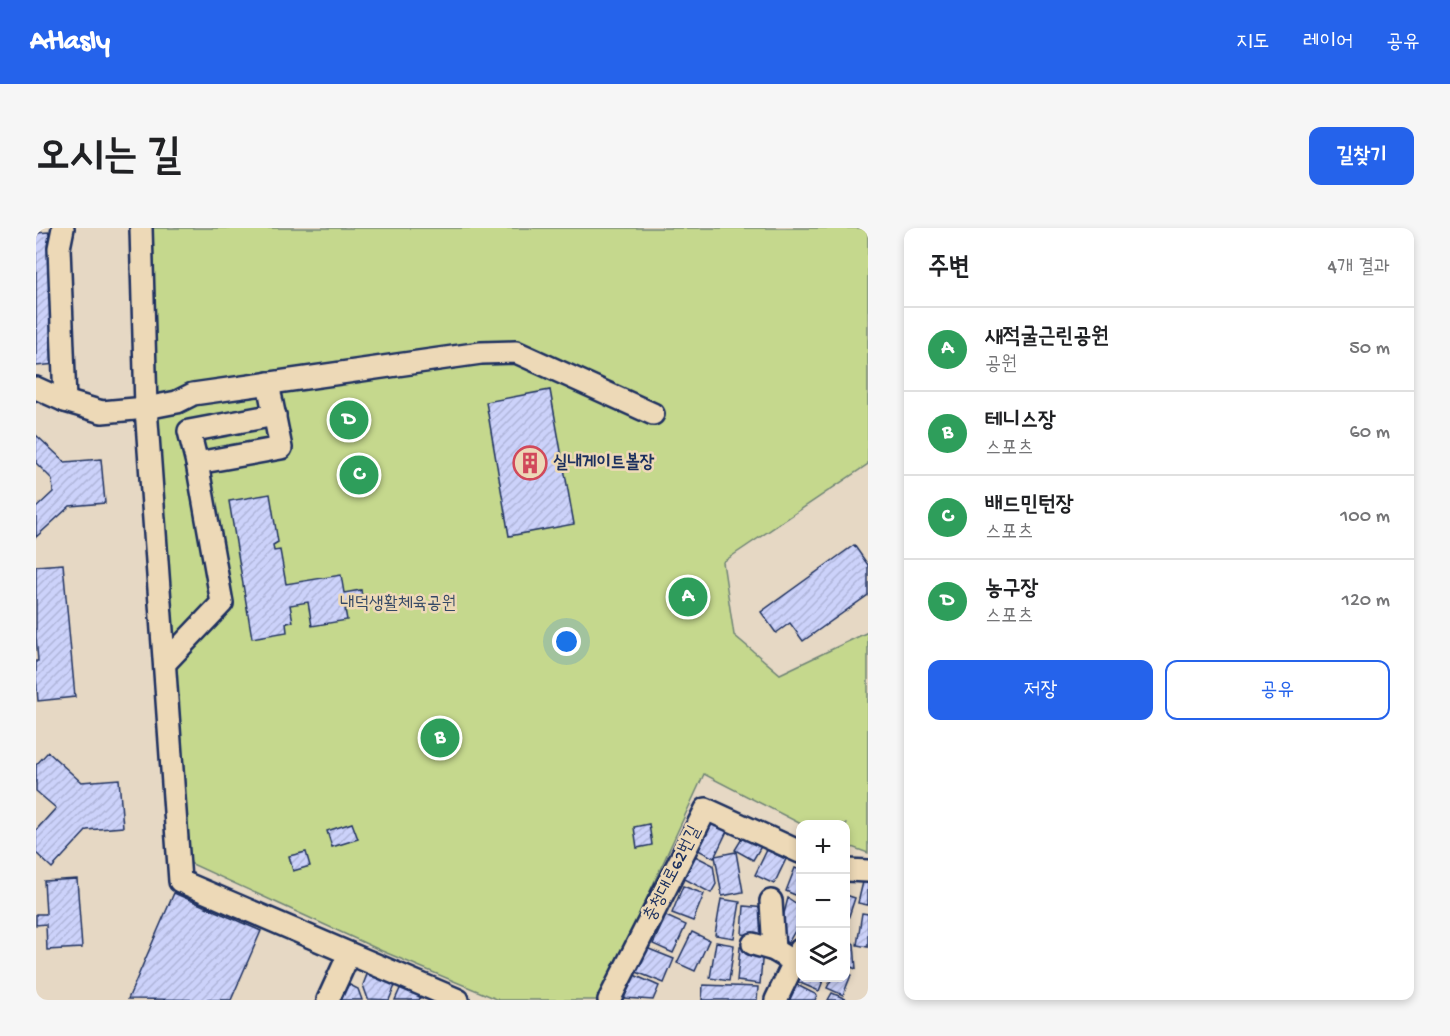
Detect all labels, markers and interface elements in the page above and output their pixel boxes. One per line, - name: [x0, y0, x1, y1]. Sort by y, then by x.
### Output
- text: Atlasly: [30, 26, 110, 59]
- text: 지도: [1236, 31, 1270, 56]
- text: 레이어: [1303, 31, 1353, 56]
- text: 공유: [1386, 31, 1420, 56]
- button: 길찾기: [1309, 127, 1414, 185]
- text: 오시는 길: [36, 135, 181, 184]
- text: 주변: [928, 254, 970, 285]
- text: 4개 결과: [1328, 257, 1390, 280]
- text: 새적굴근린공원: [985, 325, 1109, 351]
- text: A: [942, 338, 953, 361]
- text: 50 m: [1349, 338, 1390, 361]
- text: 공원: [985, 354, 1017, 377]
- pin: D: [330, 398, 368, 442]
- text: 테니스장: [985, 409, 1056, 435]
- text: B: [942, 422, 953, 445]
- text: 60 m: [1350, 422, 1390, 445]
- text: 스포츠: [985, 438, 1033, 461]
- building icon: 실내게이트볼장: [512, 445, 548, 481]
- pin: C: [340, 452, 378, 498]
- place label: 실내게이트볼장: [553, 452, 655, 474]
- text: 배드민턴장: [985, 493, 1074, 519]
- text: C: [942, 506, 953, 529]
- text: 100 m: [1340, 506, 1390, 529]
- text: 스포츠: [985, 522, 1033, 545]
- pin: A: [668, 574, 708, 620]
- text: 농구장: [985, 577, 1038, 603]
- text: D: [941, 590, 954, 613]
- text: 120 m: [1342, 590, 1390, 613]
- park label: 내덕생활체육공원: [340, 593, 456, 615]
- text: 스포츠: [985, 606, 1033, 629]
- your location: [552, 627, 581, 656]
- button: 저장: [928, 660, 1153, 720]
- button: 공유: [1165, 660, 1390, 720]
- pin: B: [420, 716, 460, 760]
- map controls: [796, 820, 850, 982]
- button: +: [796, 820, 850, 874]
- street label: 충청대로62번길: [640, 822, 706, 925]
- button: −: [796, 874, 850, 928]
- button: layers: [796, 928, 850, 982]

